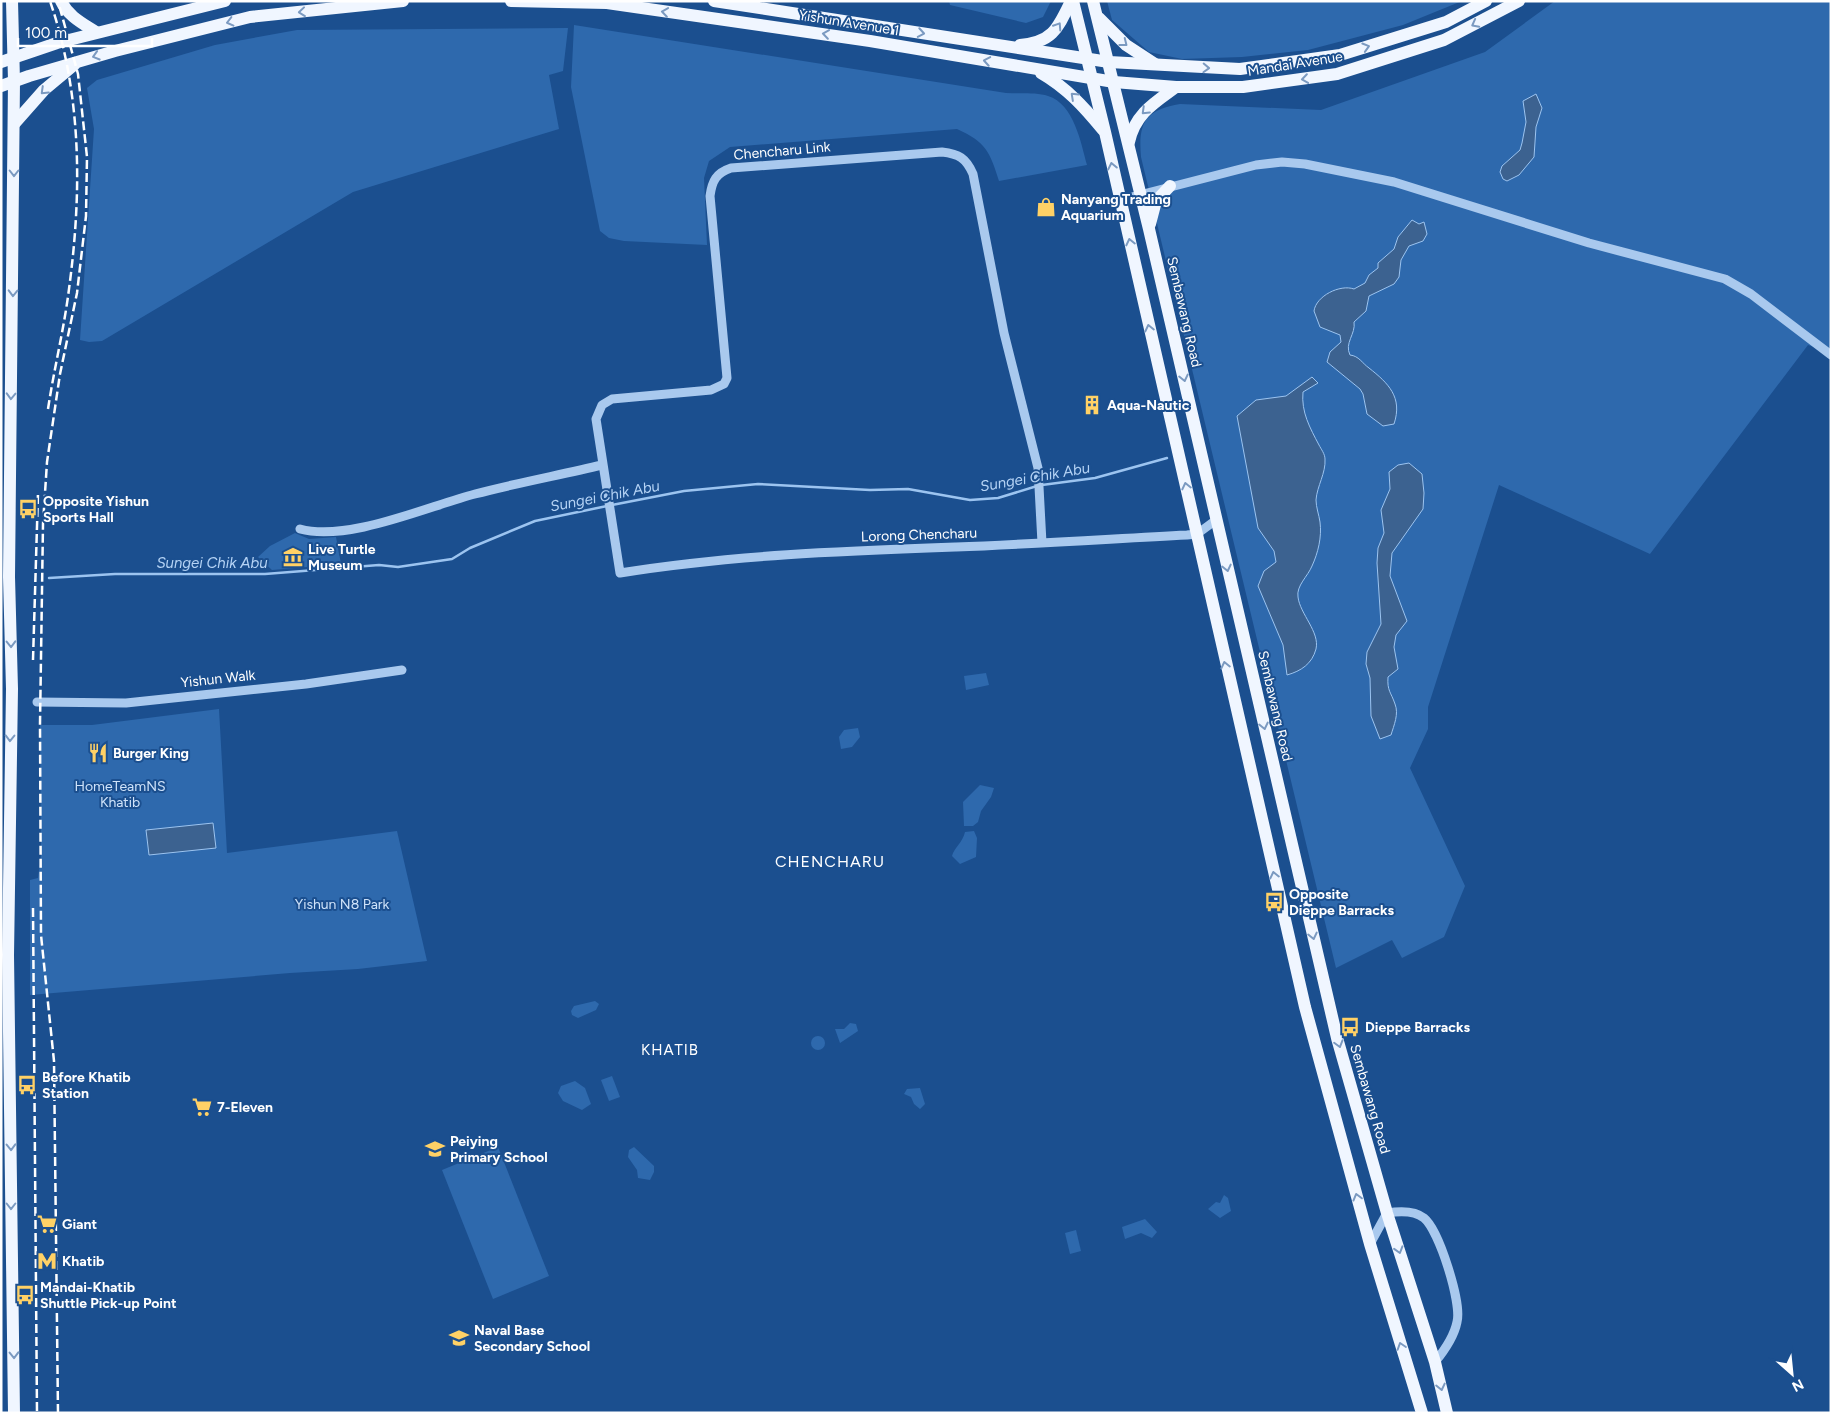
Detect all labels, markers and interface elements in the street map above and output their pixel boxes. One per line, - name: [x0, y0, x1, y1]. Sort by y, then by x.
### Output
- one-way arrow: [298, 6, 306, 17]
- one-way arrow: [661, 7, 670, 17]
- street label: Yishun Avenue 1: [797, 7, 901, 39]
- scale bar: [18, 15, 151, 47]
- one-way arrow: [226, 16, 235, 27]
- one-way arrow: [1472, 18, 1481, 28]
- one-way arrow: [1052, 22, 1062, 31]
- text: 100 m: [25, 24, 67, 42]
- one-way arrow: [916, 28, 925, 38]
- one-way arrow: [822, 30, 831, 40]
- one-way arrow: [1118, 38, 1127, 46]
- one-way arrow: [1362, 43, 1370, 53]
- street label: Mandai Avenue: [1246, 48, 1344, 80]
- one-way arrow: [93, 51, 101, 61]
- one-way arrow: [982, 56, 991, 66]
- one-way arrow: [1202, 62, 1210, 73]
- one-way arrow: [1301, 73, 1309, 83]
- one-way arrow: [40, 85, 49, 94]
- one-way arrow: [1070, 93, 1079, 102]
- one-way arrow: [1142, 105, 1151, 114]
- street label: Chencharu Link: [733, 138, 831, 164]
- one-way arrow: [1108, 161, 1118, 170]
- one-way arrow: [9, 169, 19, 177]
- place label: Nanyang Trading Aquarium: [1061, 191, 1171, 224]
- shop icon: Nanyang Trading Aquarium: [1035, 196, 1057, 218]
- one-way arrow: [1125, 238, 1136, 246]
- street label: Sembawang Road: [1163, 255, 1205, 369]
- one-way arrow: [8, 289, 18, 297]
- one-way arrow: [1144, 324, 1155, 333]
- one-way arrow: [1178, 374, 1189, 383]
- one-way arrow: [5, 393, 16, 401]
- building icon: Aqua-Nautic: [1081, 394, 1103, 416]
- place label: Aqua-Nautic: [1107, 397, 1190, 414]
- water label: Sungei Chik Abu: [979, 458, 1091, 496]
- water label: Sungei Chik Abu: [549, 477, 661, 515]
- one-way arrow: [1181, 482, 1192, 491]
- place label: Opposite Yishun Sports Hall: [43, 493, 149, 526]
- bus stop icon: Opposite Yishun Sports Hall: [17, 498, 39, 520]
- street label: Lorong Chencharu: [861, 524, 977, 546]
- place label: Live Turtle Museum: [308, 541, 376, 574]
- museum icon: Live Turtle Museum: [282, 546, 304, 568]
- water label: Sungei Chik Abu: [156, 554, 268, 572]
- one-way arrow: [1221, 563, 1232, 572]
- one-way arrow: [5, 640, 16, 648]
- street label: Sembawang Road: [1254, 649, 1296, 763]
- one-way arrow: [1220, 661, 1231, 670]
- street label: Yishun Walk: [180, 667, 256, 691]
- one-way arrow: [1258, 722, 1269, 731]
- one-way arrow: [5, 734, 16, 742]
- restaurant icon: Burger King: [87, 742, 109, 764]
- place label: Burger King: [113, 745, 189, 762]
- park label: HomeTeamNS Khatib: [74, 778, 166, 811]
- district label: CHENCHARU: [775, 852, 885, 871]
- one-way arrow: [1269, 870, 1280, 879]
- place label: Opposite Dieppe Barracks: [1289, 886, 1394, 919]
- bus stop icon: Opposite Dieppe Barracks: [1263, 891, 1285, 913]
- park label: Yishun N8 Park: [295, 896, 390, 913]
- one-way arrow: [1307, 931, 1318, 940]
- bus stop icon: Dieppe Barracks: [1339, 1016, 1361, 1038]
- place label: Dieppe Barracks: [1365, 1019, 1470, 1036]
- one-way arrow: [1333, 1039, 1343, 1047]
- district label: KHATIB: [641, 1041, 699, 1059]
- street label: Sembawang Road: [1346, 1042, 1394, 1156]
- place label: Before Khatib Station: [42, 1069, 131, 1102]
- bus stop icon: Before Khatib Station: [16, 1074, 38, 1096]
- supermarket icon: 7-Eleven: [191, 1096, 213, 1118]
- place label: 7-Eleven: [217, 1099, 273, 1116]
- place label: Peiying Primary School: [450, 1133, 548, 1166]
- school or university icon: Peiying Primary School: [424, 1138, 446, 1160]
- one-way arrow: [5, 1144, 16, 1152]
- one-way arrow: [1352, 1193, 1363, 1202]
- one-way arrow: [6, 1202, 16, 1210]
- supermarket icon: Giant: [36, 1213, 58, 1235]
- place label: Giant: [62, 1216, 97, 1233]
- one-way arrow: [1393, 1246, 1403, 1254]
- metro station icon: Khatib: [36, 1250, 58, 1272]
- place label: Khatib: [62, 1253, 104, 1270]
- place label: Mandai-Khatib Shuttle Pick-up Point: [40, 1279, 177, 1312]
- bus stop icon: Mandai-Khatib Shuttle Pick-up Point: [14, 1284, 36, 1306]
- place label: Naval Base Secondary School: [474, 1322, 590, 1355]
- school or university icon: Naval Base Secondary School: [448, 1327, 470, 1349]
- one-way arrow: [1396, 1343, 1406, 1351]
- north arrow: [1767, 1349, 1817, 1399]
- one-way arrow: [9, 1352, 19, 1360]
- text: N: [1789, 1375, 1806, 1395]
- one-way arrow: [1435, 1383, 1446, 1392]

